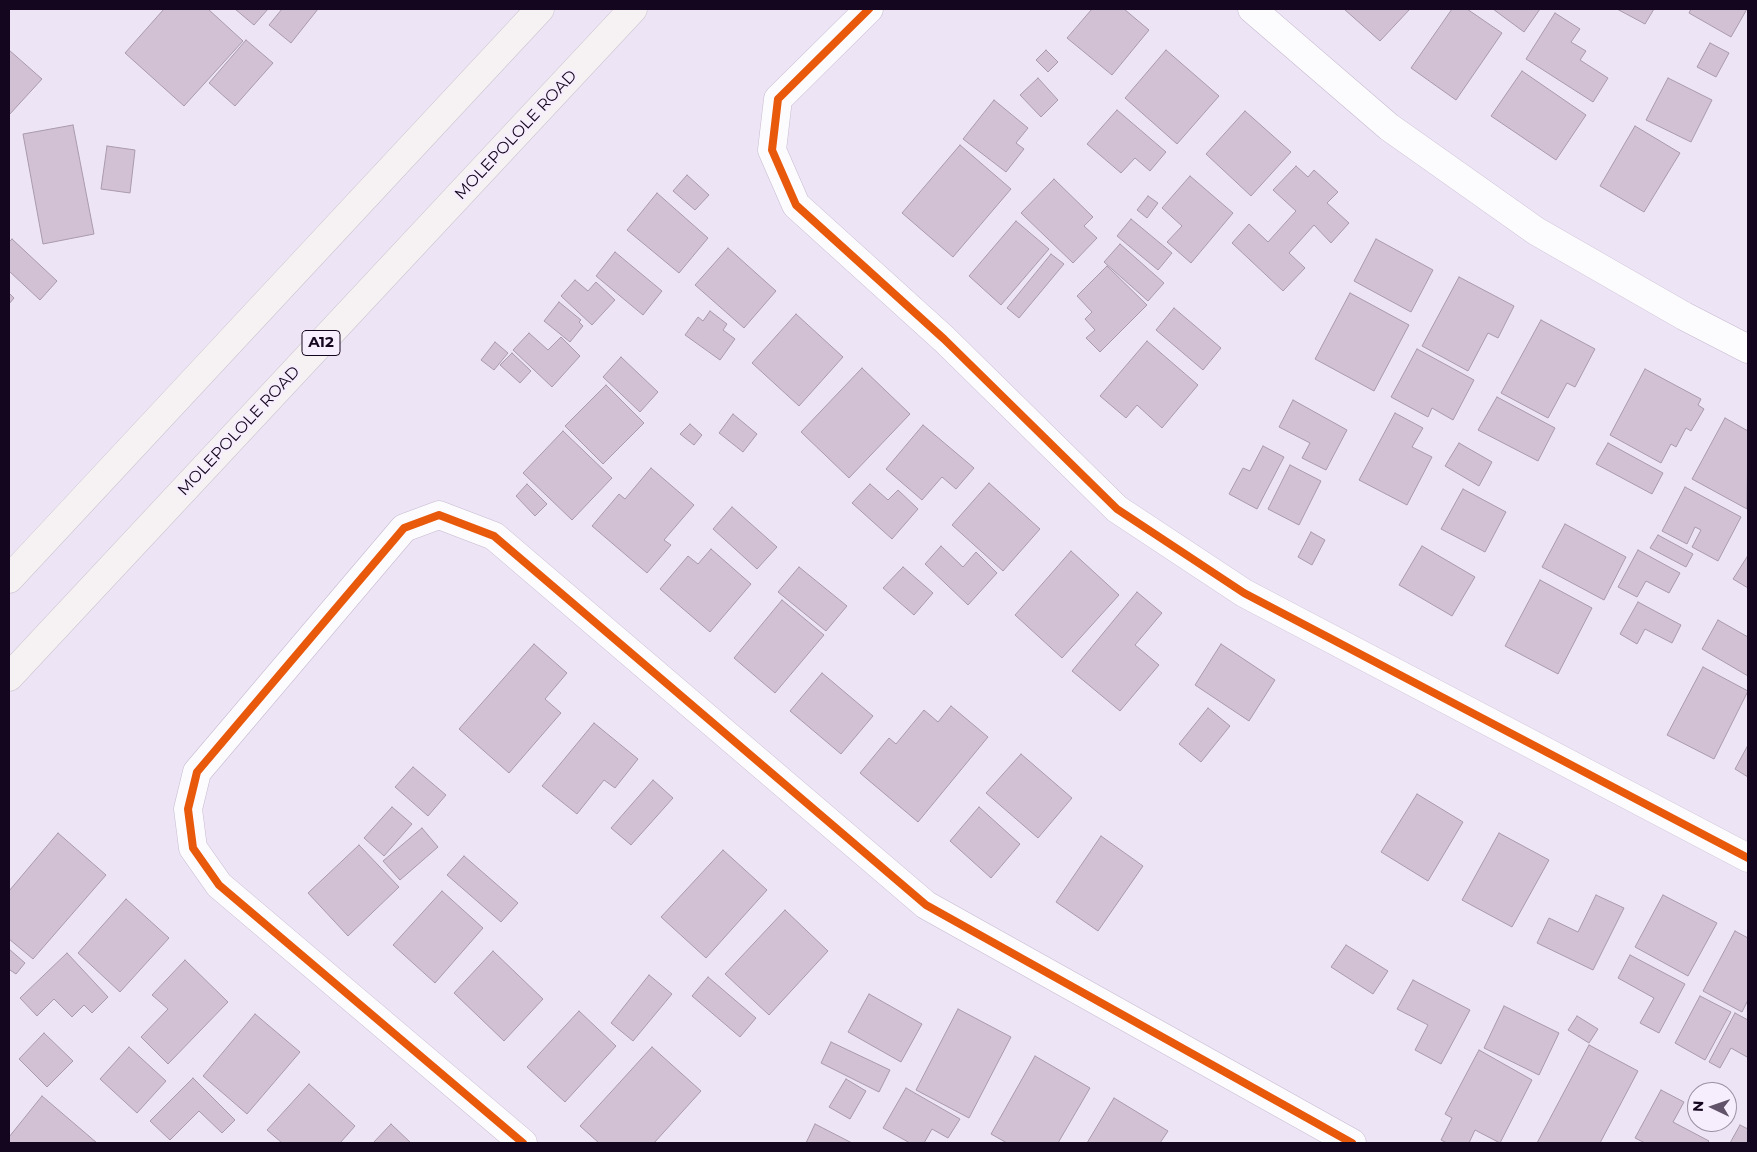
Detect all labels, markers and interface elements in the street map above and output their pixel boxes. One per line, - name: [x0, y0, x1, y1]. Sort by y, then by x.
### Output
- street label: MOLEPOLOLE ROAD: [451, 66, 581, 204]
- road number: A12: [302, 330, 340, 356]
- street label: MOLEPOLOLE ROAD: [174, 362, 304, 500]
- north arrow: [1687, 1082, 1737, 1132]
- text: N: [1689, 1100, 1707, 1112]

